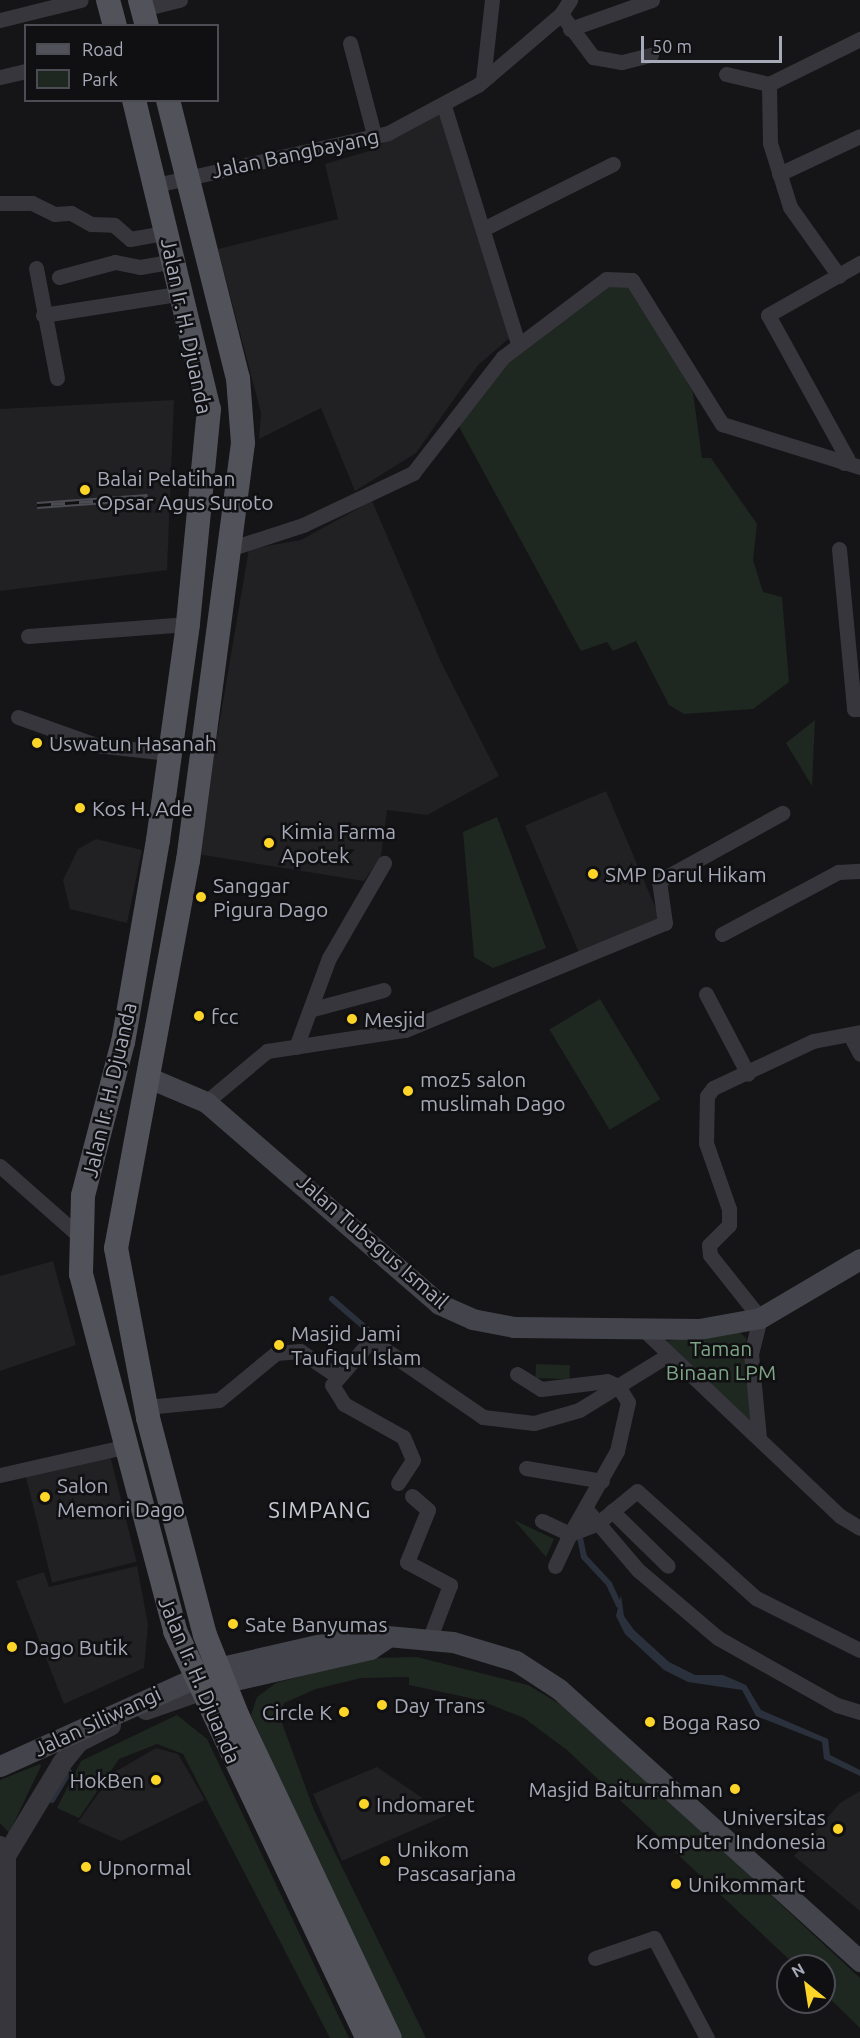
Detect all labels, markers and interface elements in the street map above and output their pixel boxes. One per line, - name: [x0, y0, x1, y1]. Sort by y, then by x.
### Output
- legend: [24, 24, 219, 102]
- scale bar: [644, 24, 785, 62]
- text: 50 m: [652, 36, 692, 56]
- text: Road: [82, 39, 124, 59]
- text: Park: [82, 69, 118, 89]
- street label: Jalan Bangbayang: [209, 123, 381, 183]
- street label: Jalan Ir. H. Djuanda: [156, 236, 218, 416]
- place label: Balai Pelatihan Opsar Agus Suroto: [97, 465, 274, 515]
- marker: Balai Pelatihan Opsar Agus Suroto: [78, 483, 92, 497]
- place label: Uswatun Hasanah: [49, 730, 217, 756]
- marker: Uswatun Hasanah: [30, 736, 44, 750]
- place label: Kos H. Ade: [92, 795, 193, 821]
- marker: Kos H. Ade: [73, 801, 87, 815]
- place label: Kimia Farma Apotek: [281, 818, 396, 868]
- marker: Kimia Farma Apotek: [262, 836, 276, 850]
- place label: SMP Darul Hikam: [605, 861, 767, 887]
- marker: SMP Darul Hikam: [586, 867, 600, 881]
- place label: Sanggar Pigura Dago: [213, 872, 328, 922]
- marker: Sanggar Pigura Dago: [194, 890, 208, 904]
- street label: Jalan Ir. H. Djuanda: [77, 1000, 141, 1180]
- place label: fcc: [211, 1003, 238, 1029]
- place label: Mesjid: [364, 1006, 425, 1032]
- marker: fcc: [192, 1009, 206, 1023]
- marker: Mesjid: [345, 1012, 359, 1026]
- place label: moz5 salon muslimah Dago: [420, 1066, 566, 1116]
- marker: moz5 salon muslimah Dago: [401, 1084, 415, 1098]
- street label: Jalan Tubagus Ismail: [292, 1168, 454, 1314]
- place label: Masjid Jami Taufiqul Islam: [291, 1320, 421, 1370]
- park label: Taman Binaan LPM: [666, 1335, 776, 1385]
- marker: Masjid Jami Taufiqul Islam: [272, 1338, 286, 1352]
- place label: Salon Memori Dago: [57, 1472, 185, 1522]
- marker: Salon Memori Dago: [38, 1490, 52, 1504]
- district label: SIMPANG: [268, 1497, 372, 1523]
- street label: Jalan Ir. H. Djuanda: [153, 1593, 247, 1767]
- place label: Sate Banyumas: [245, 1611, 388, 1637]
- marker: Sate Banyumas: [226, 1617, 240, 1631]
- place label: Dago Butik: [24, 1634, 128, 1660]
- marker: Dago Butik: [5, 1640, 19, 1654]
- street label: Jalan Siliwangi: [30, 1681, 164, 1761]
- place label: Day Trans: [394, 1692, 485, 1718]
- marker: Day Trans: [375, 1698, 389, 1712]
- place label: Circle K: [262, 1699, 332, 1725]
- marker: Circle K: [337, 1705, 351, 1719]
- place label: Boga Raso: [662, 1709, 761, 1735]
- marker: Boga Raso: [643, 1715, 657, 1729]
- place label: HokBen: [70, 1767, 144, 1793]
- marker: HokBen: [149, 1773, 163, 1787]
- place label: Masjid Baiturrahman: [528, 1776, 723, 1802]
- marker: Masjid Baiturrahman: [728, 1782, 742, 1796]
- place label: Indomaret: [376, 1791, 475, 1817]
- marker: Indomaret: [357, 1797, 371, 1811]
- place label: Universitas Komputer Indonesia: [636, 1804, 826, 1854]
- marker: Universitas Komputer Indonesia: [831, 1822, 845, 1836]
- place label: Unikom Pascasarjana: [397, 1836, 516, 1886]
- place label: Upnormal: [98, 1854, 191, 1880]
- marker: Unikom Pascasarjana: [378, 1854, 392, 1868]
- marker: Upnormal: [79, 1860, 93, 1874]
- place label: Unikommart: [688, 1871, 805, 1897]
- marker: Unikommart: [669, 1877, 683, 1891]
- north arrow: [776, 1954, 836, 2014]
- text: N: [788, 1959, 808, 1981]

